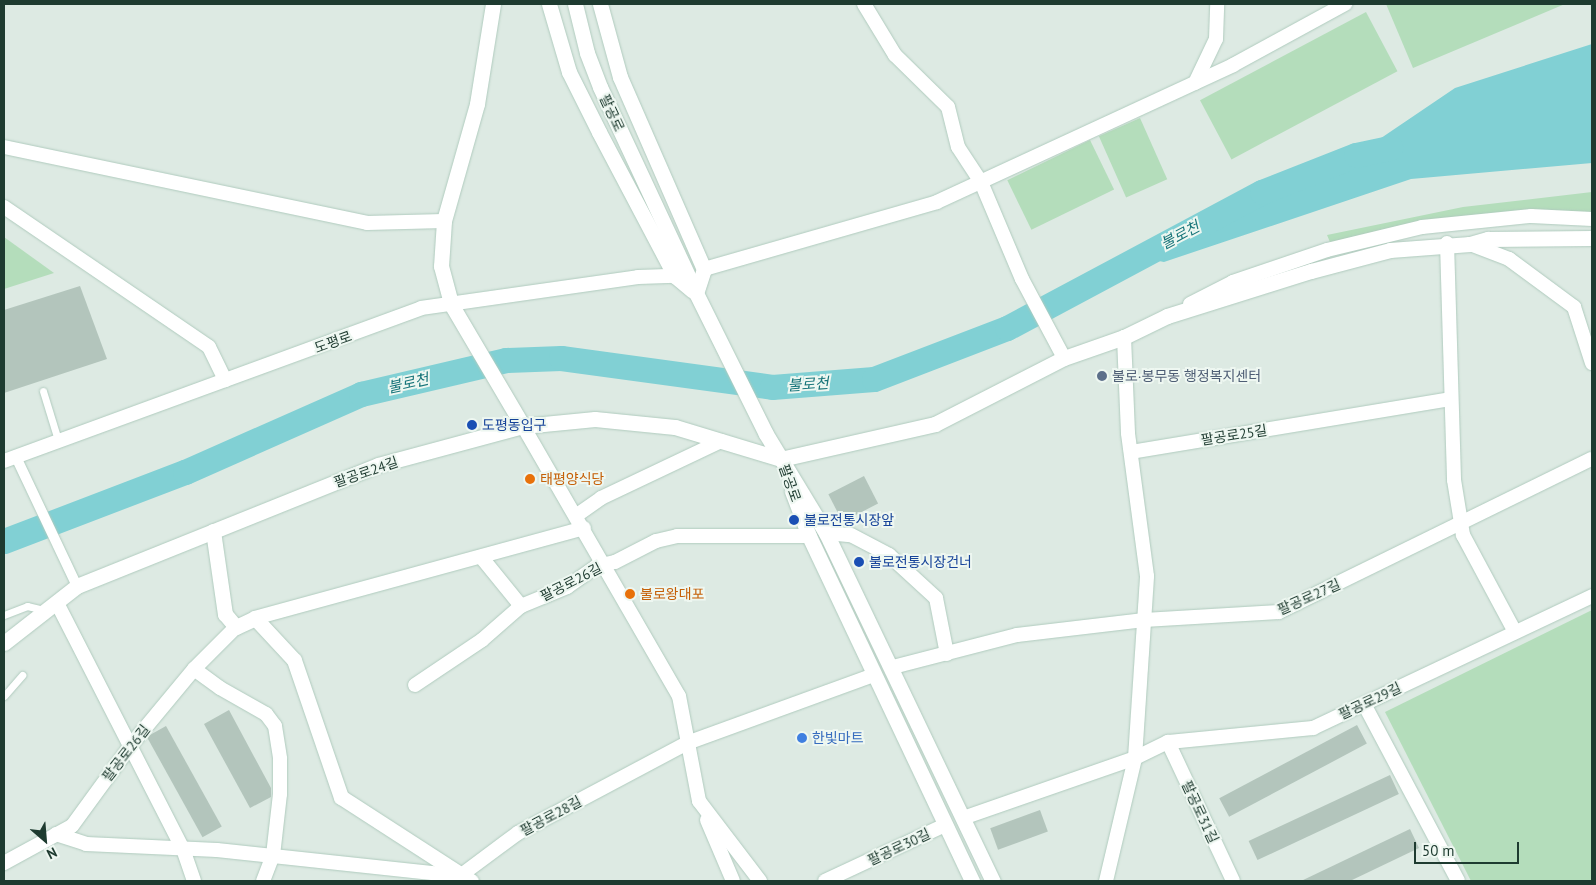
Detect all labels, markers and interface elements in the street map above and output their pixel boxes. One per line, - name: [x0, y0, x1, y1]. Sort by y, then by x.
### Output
- street label: 팔공로: [596, 92, 628, 134]
- water label: 불로천: [1157, 217, 1203, 253]
- street label: 도평로: [312, 327, 354, 357]
- place label: 불로·봉무동 행정복지센터: [1112, 368, 1261, 384]
- water label: 불로천: [386, 370, 430, 396]
- marker: 불로·봉무동 행정복지센터: [1096, 370, 1108, 382]
- water label: 불로천: [787, 374, 829, 394]
- place label: 도평동입구: [482, 417, 546, 433]
- marker: 도평동입구: [466, 419, 478, 431]
- street label: 팔공로25길: [1200, 421, 1268, 449]
- street label: 팔공로24길: [332, 453, 400, 491]
- street label: 팔공로: [775, 462, 805, 504]
- place label: 태평양식당: [540, 471, 604, 487]
- marker: 태평양식당: [524, 473, 536, 485]
- place label: 불로전통시장앞: [804, 512, 894, 528]
- marker: 불로전통시장앞: [788, 514, 800, 526]
- place label: 불로전통시장건너: [869, 554, 972, 570]
- marker: 불로전통시장건너: [853, 556, 865, 568]
- street label: 팔공로26길: [537, 559, 605, 605]
- street label: 팔공로27길: [1275, 576, 1343, 618]
- place label: 불로왕대포: [640, 586, 704, 602]
- marker: 불로왕대포: [624, 588, 636, 600]
- street label: 팔공로29길: [1336, 679, 1404, 723]
- street label: 팔공로26길: [99, 722, 153, 784]
- place label: 한빛마트: [812, 730, 864, 746]
- marker: 한빛마트: [796, 732, 808, 744]
- street label: 팔공로31길: [1178, 778, 1222, 846]
- street label: 팔공로28길: [518, 793, 584, 839]
- north arrow: [20, 815, 70, 865]
- street label: 팔공로30길: [865, 825, 933, 869]
- scale bar: [1416, 832, 1521, 864]
- text: 50 m: [1422, 841, 1455, 860]
- text: N: [44, 843, 60, 863]

